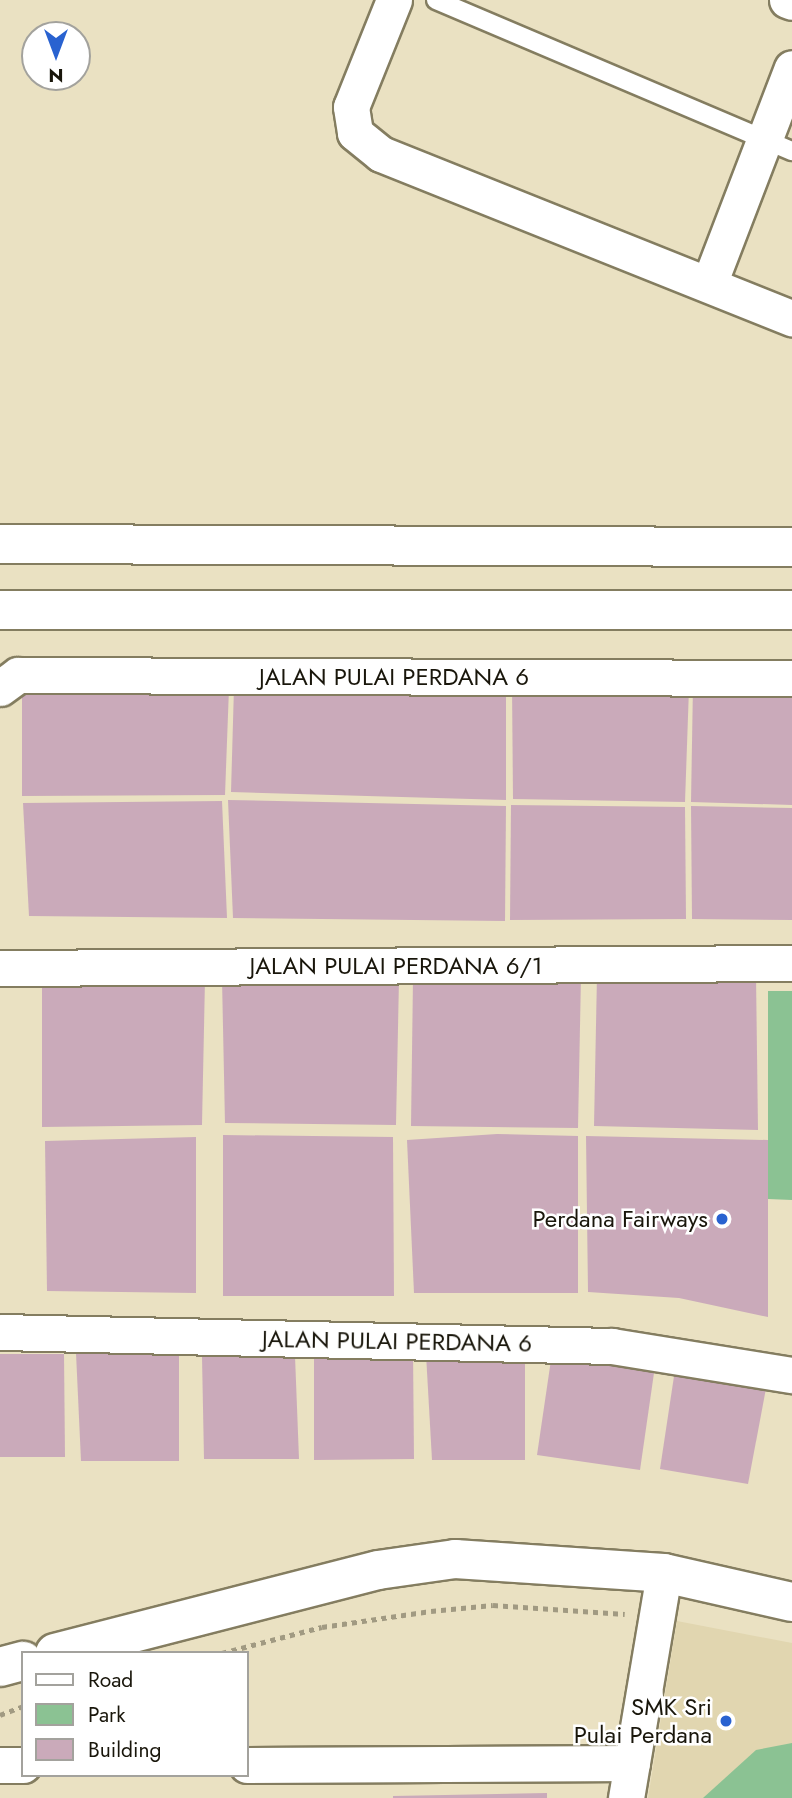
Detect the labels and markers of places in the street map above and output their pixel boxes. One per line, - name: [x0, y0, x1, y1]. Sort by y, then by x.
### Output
- place label: Perdana Fairways: [532, 1205, 708, 1233]
- marker: Perdana Fairways: [714, 1211, 730, 1227]
- place label: SMK Sri Pulai Perdana: [574, 1693, 712, 1749]
- marker: SMK Sri Pulai Perdana: [718, 1713, 734, 1729]

